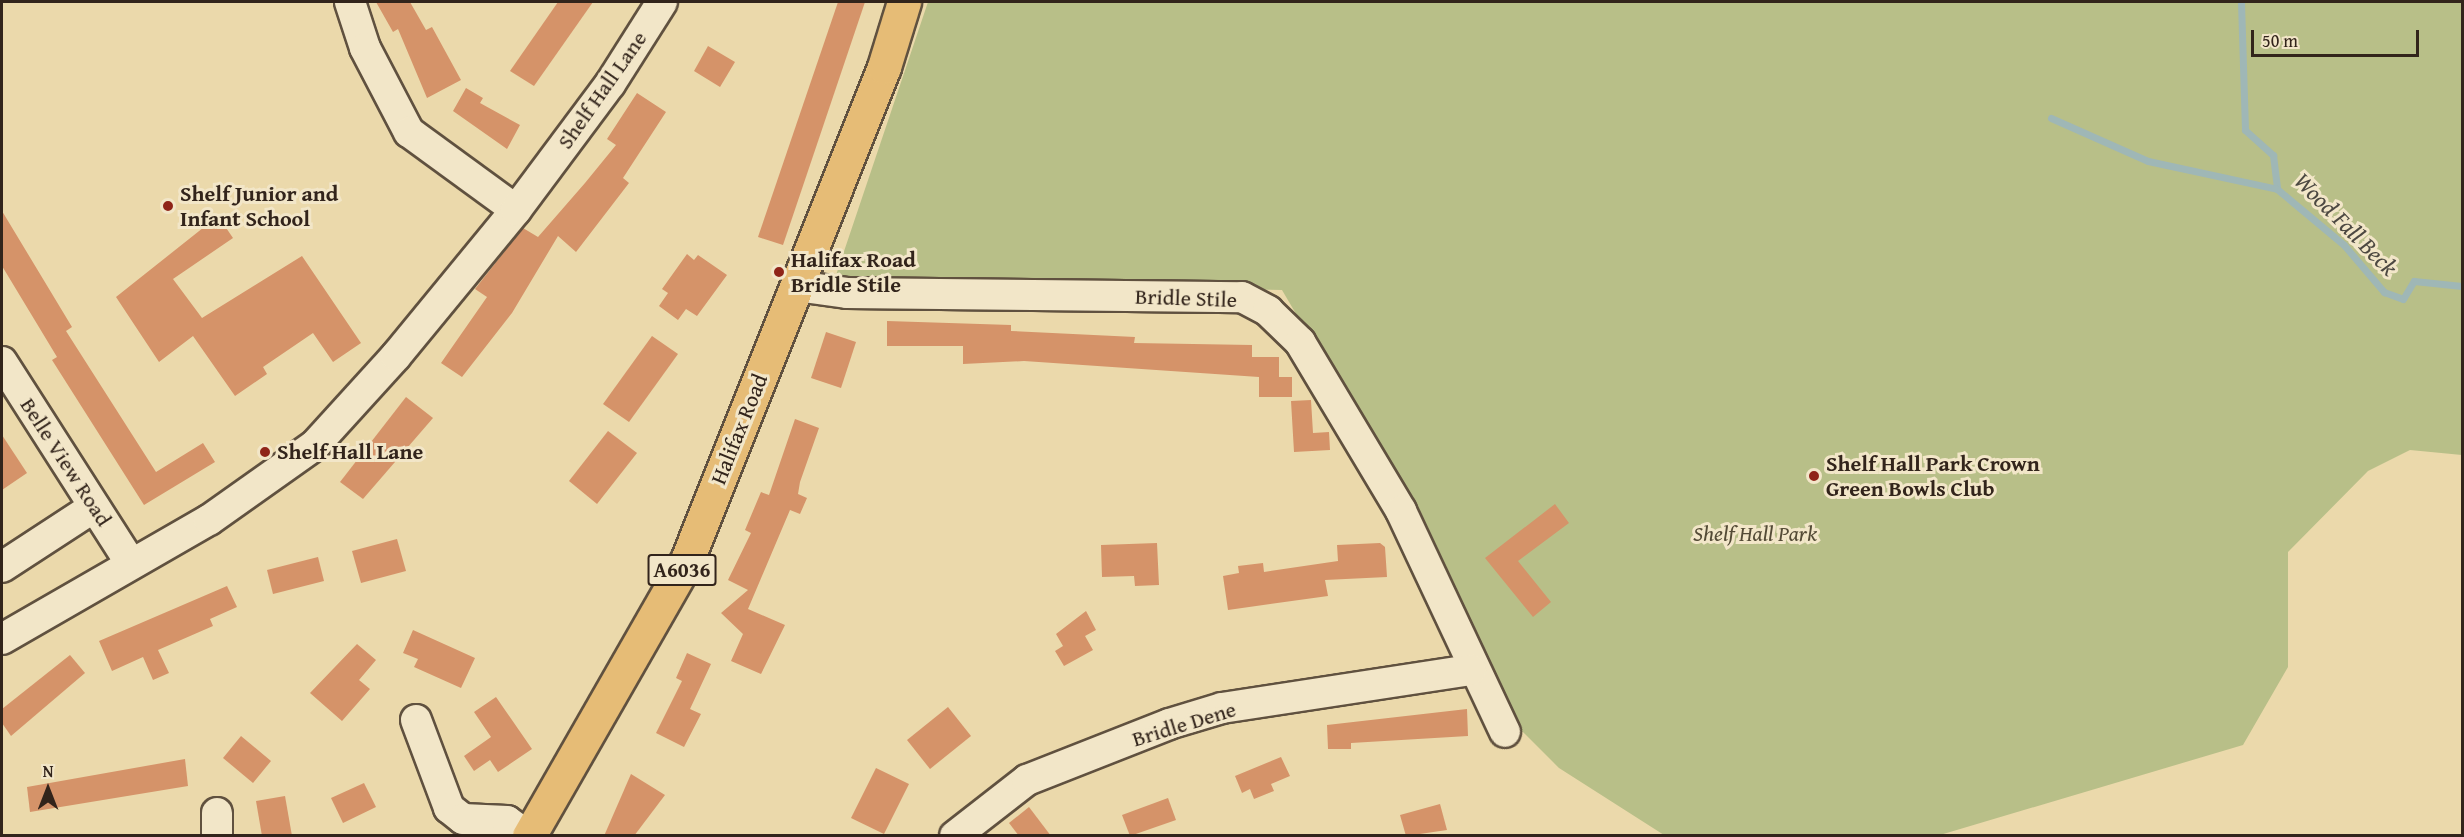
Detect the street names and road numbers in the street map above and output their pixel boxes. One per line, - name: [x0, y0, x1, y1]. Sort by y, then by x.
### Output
- street label: Shelf Hall Lane: [552, 26, 652, 154]
- street label: Bridle Stile: [1135, 283, 1237, 313]
- street label: Halifax Road: [705, 370, 773, 488]
- street label: Belle View Road: [15, 393, 117, 531]
- road number: A6036: [648, 552, 716, 588]
- street label: Bridle Dene: [1129, 696, 1239, 752]

